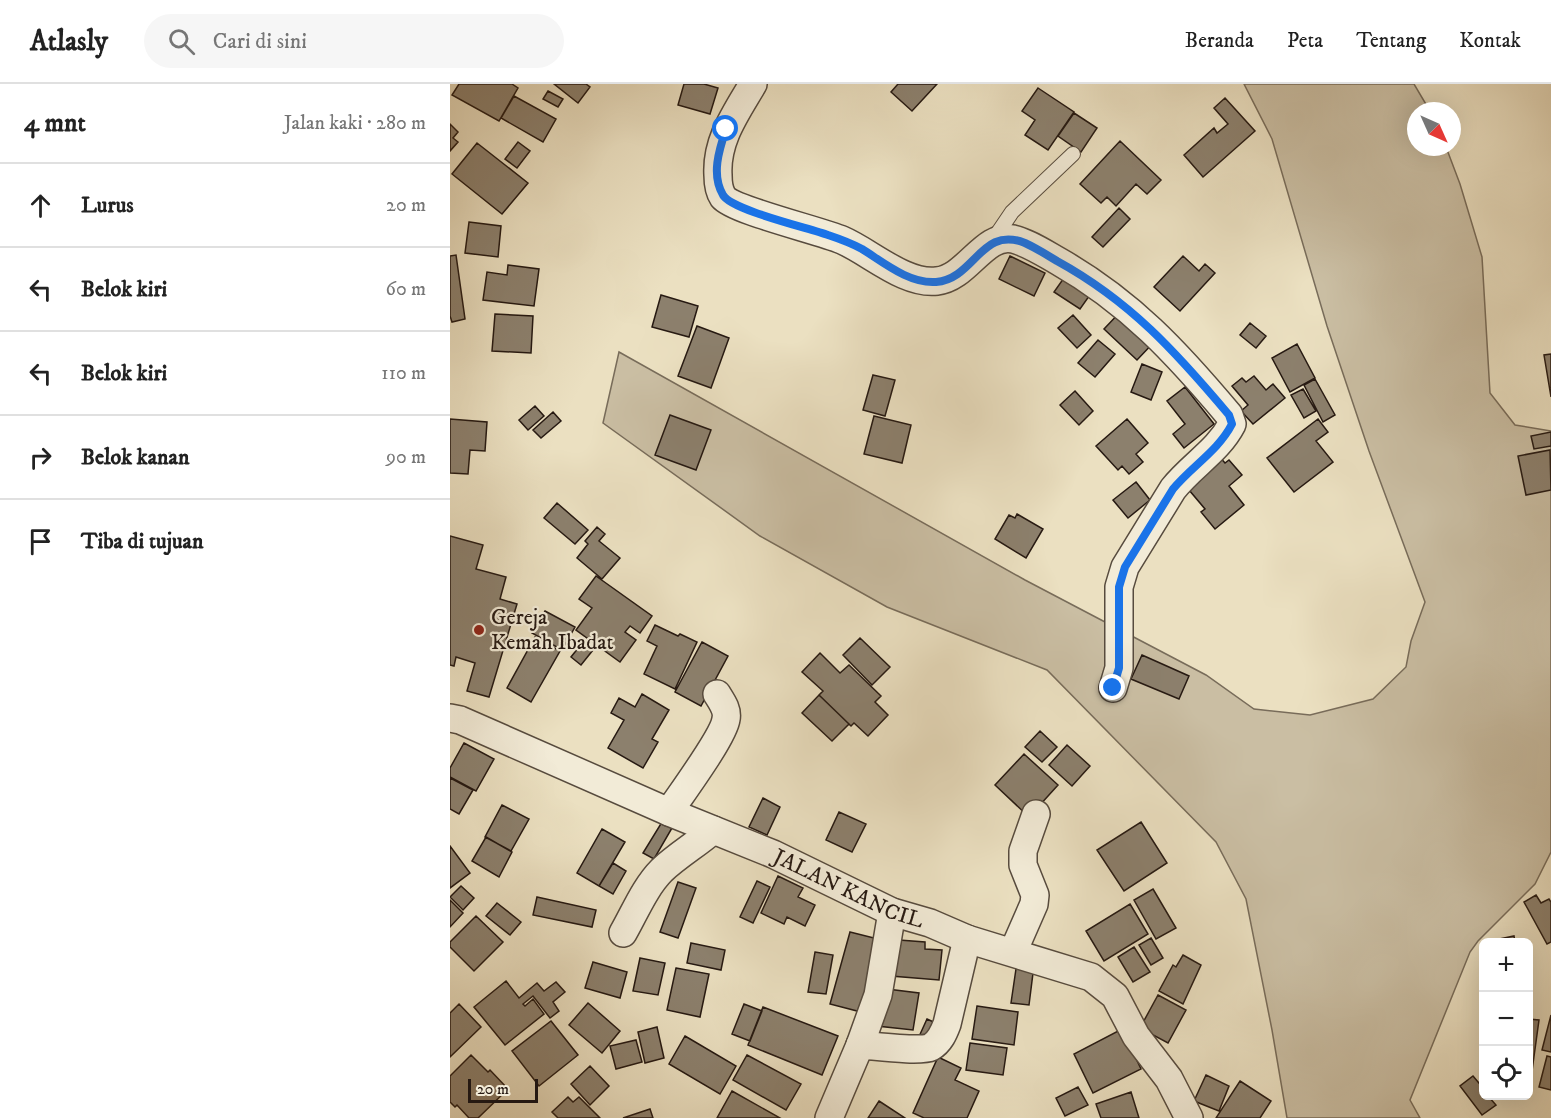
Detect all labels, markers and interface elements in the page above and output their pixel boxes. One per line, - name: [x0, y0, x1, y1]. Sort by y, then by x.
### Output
- search box: [144, 14, 564, 68]
- text: Atlasly: [30, 24, 108, 59]
- icon: search: [165, 25, 198, 58]
- text: Cari di sini: [213, 28, 307, 55]
- text: Beranda: [1185, 28, 1254, 54]
- text: Peta: [1287, 28, 1323, 54]
- text: Tentang: [1356, 28, 1426, 54]
- text: Kontak: [1459, 28, 1521, 54]
- north arrow: [1407, 102, 1461, 156]
- text: 4 mnt: [24, 107, 86, 140]
- text: Jalan kaki · 280 m: [284, 111, 426, 136]
- route start: [712, 115, 738, 141]
- icon: ahead: [24, 189, 57, 222]
- text: Lurus: [81, 192, 134, 219]
- text: 20 m: [386, 193, 426, 218]
- icon: left: [24, 273, 57, 306]
- text: Belok kiri: [81, 276, 167, 303]
- text: 60 m: [386, 277, 426, 302]
- icon: left: [24, 357, 57, 390]
- text: Belok kiri: [81, 360, 167, 387]
- text: 110 m: [381, 361, 426, 386]
- icon: right: [24, 441, 57, 474]
- text: Belok kanan: [81, 444, 189, 471]
- text: 90 m: [386, 445, 426, 470]
- icon: arrive: [24, 525, 57, 558]
- text: Tiba di tujuan: [81, 528, 203, 555]
- place label: Gereja Kemah Ibadat: [491, 604, 614, 656]
- marker: Gereja Kemah Ibadat: [472, 623, 486, 637]
- route end: [1099, 674, 1125, 700]
- street label: JALAN KANCIL: [767, 842, 927, 934]
- map controls: [1479, 938, 1533, 1100]
- button: +: [1479, 938, 1533, 992]
- button: −: [1479, 992, 1533, 1046]
- button: locate: [1479, 1046, 1533, 1100]
- scale bar: [468, 1076, 538, 1104]
- text: 20 m: [477, 1079, 509, 1099]

